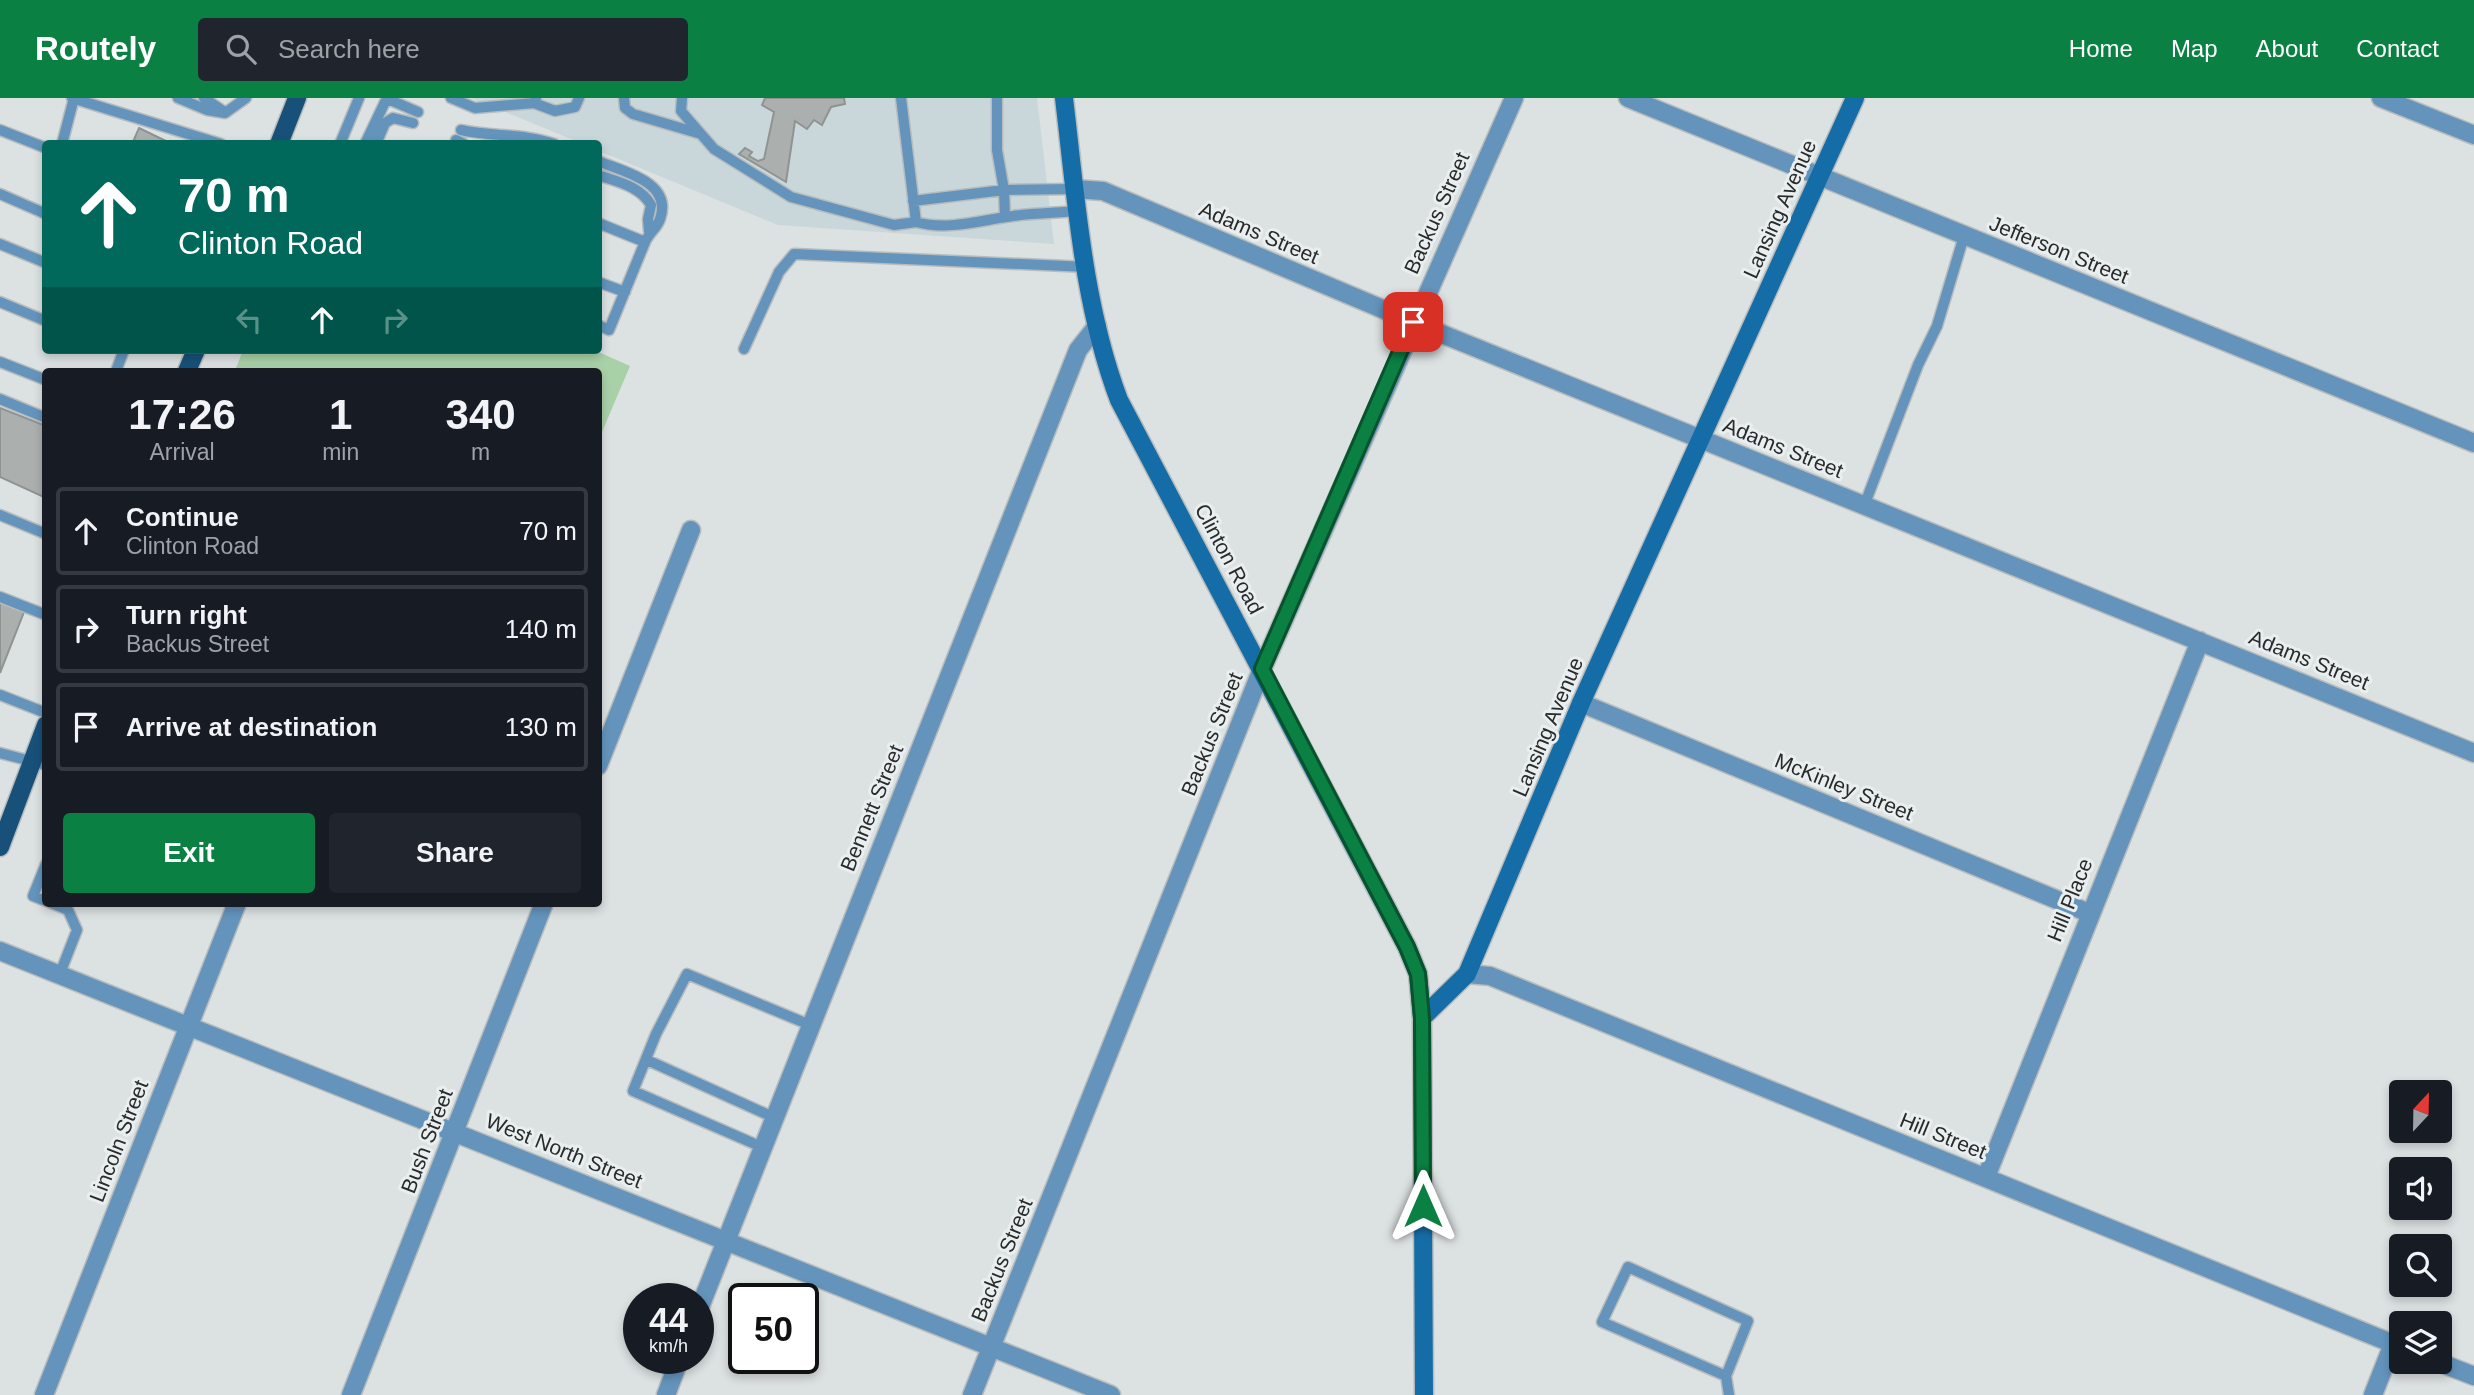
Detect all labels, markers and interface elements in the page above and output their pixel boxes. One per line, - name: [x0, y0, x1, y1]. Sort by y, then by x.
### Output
- search box: [198, 18, 688, 81]
- text: Routely: [35, 30, 156, 67]
- icon: search: [222, 30, 260, 68]
- text: Search here: [278, 34, 420, 64]
- text: Home: [2069, 35, 2133, 62]
- text: Map: [2171, 35, 2218, 62]
- text: About: [2256, 35, 2318, 62]
- text: Contact: [2356, 35, 2439, 62]
- street label: Lansing Avenue: [1739, 136, 1820, 282]
- street label: Backus Street: [1399, 148, 1474, 277]
- icon: ahead: [63, 168, 154, 259]
- text: 70 m: [178, 168, 290, 222]
- street label: Adams Street: [1196, 197, 1322, 268]
- street label: Jefferson Street: [1986, 211, 2132, 288]
- text: Clinton Road: [178, 225, 363, 261]
- pin: [1383, 292, 1443, 352]
- icon: left: [230, 301, 268, 339]
- icon: ahead: [303, 301, 341, 339]
- icon: right: [376, 301, 414, 339]
- icon: arrive: [1394, 303, 1432, 341]
- text: 17:26: [128, 391, 236, 438]
- text: 1: [329, 391, 352, 438]
- text: 340: [446, 391, 516, 438]
- street label: Adams Street: [1720, 413, 1847, 482]
- text: Arrival: [149, 439, 215, 465]
- text: min: [322, 439, 359, 465]
- text: m: [471, 439, 490, 465]
- street label: Clinton Road: [1191, 500, 1268, 618]
- text: Continue: [126, 502, 239, 532]
- icon: ahead: [67, 512, 105, 550]
- text: 70 m: [519, 516, 577, 546]
- text: Clinton Road: [126, 533, 259, 559]
- text: Turn right: [126, 600, 247, 630]
- icon: right: [67, 610, 105, 648]
- text: 140 m: [505, 614, 577, 644]
- street label: Adams Street: [2246, 625, 2373, 694]
- text: Backus Street: [126, 631, 269, 657]
- street label: Lansing Avenue: [1508, 654, 1587, 800]
- street label: Backus Street: [1176, 669, 1247, 799]
- icon: arrive: [67, 708, 105, 746]
- text: Arrive at destination: [126, 712, 377, 742]
- text: 130 m: [505, 712, 577, 742]
- street label: Bennett Street: [836, 741, 907, 874]
- street label: McKinley Street: [1772, 748, 1917, 825]
- button: Exit: [63, 813, 315, 893]
- button: Share: [329, 813, 581, 893]
- street label: Hill Place: [2042, 855, 2097, 945]
- street label: Lincoln Street: [85, 1077, 152, 1205]
- north arrow: [2389, 1080, 2452, 1143]
- map controls: [2389, 1080, 2452, 1374]
- street label: Bush Street: [396, 1085, 457, 1196]
- street label: Hill Street: [1897, 1108, 1990, 1163]
- street label: West North Street: [483, 1109, 646, 1192]
- button: sound: [2389, 1157, 2452, 1220]
- position arrow: [1386, 1169, 1460, 1243]
- street label: Backus Street: [966, 1195, 1037, 1325]
- button: search: [2389, 1234, 2452, 1297]
- speed limit sign: 50: [728, 1283, 819, 1374]
- text: 44: [649, 1300, 688, 1339]
- button: layers: [2389, 1311, 2452, 1374]
- text: km/h: [649, 1336, 688, 1356]

